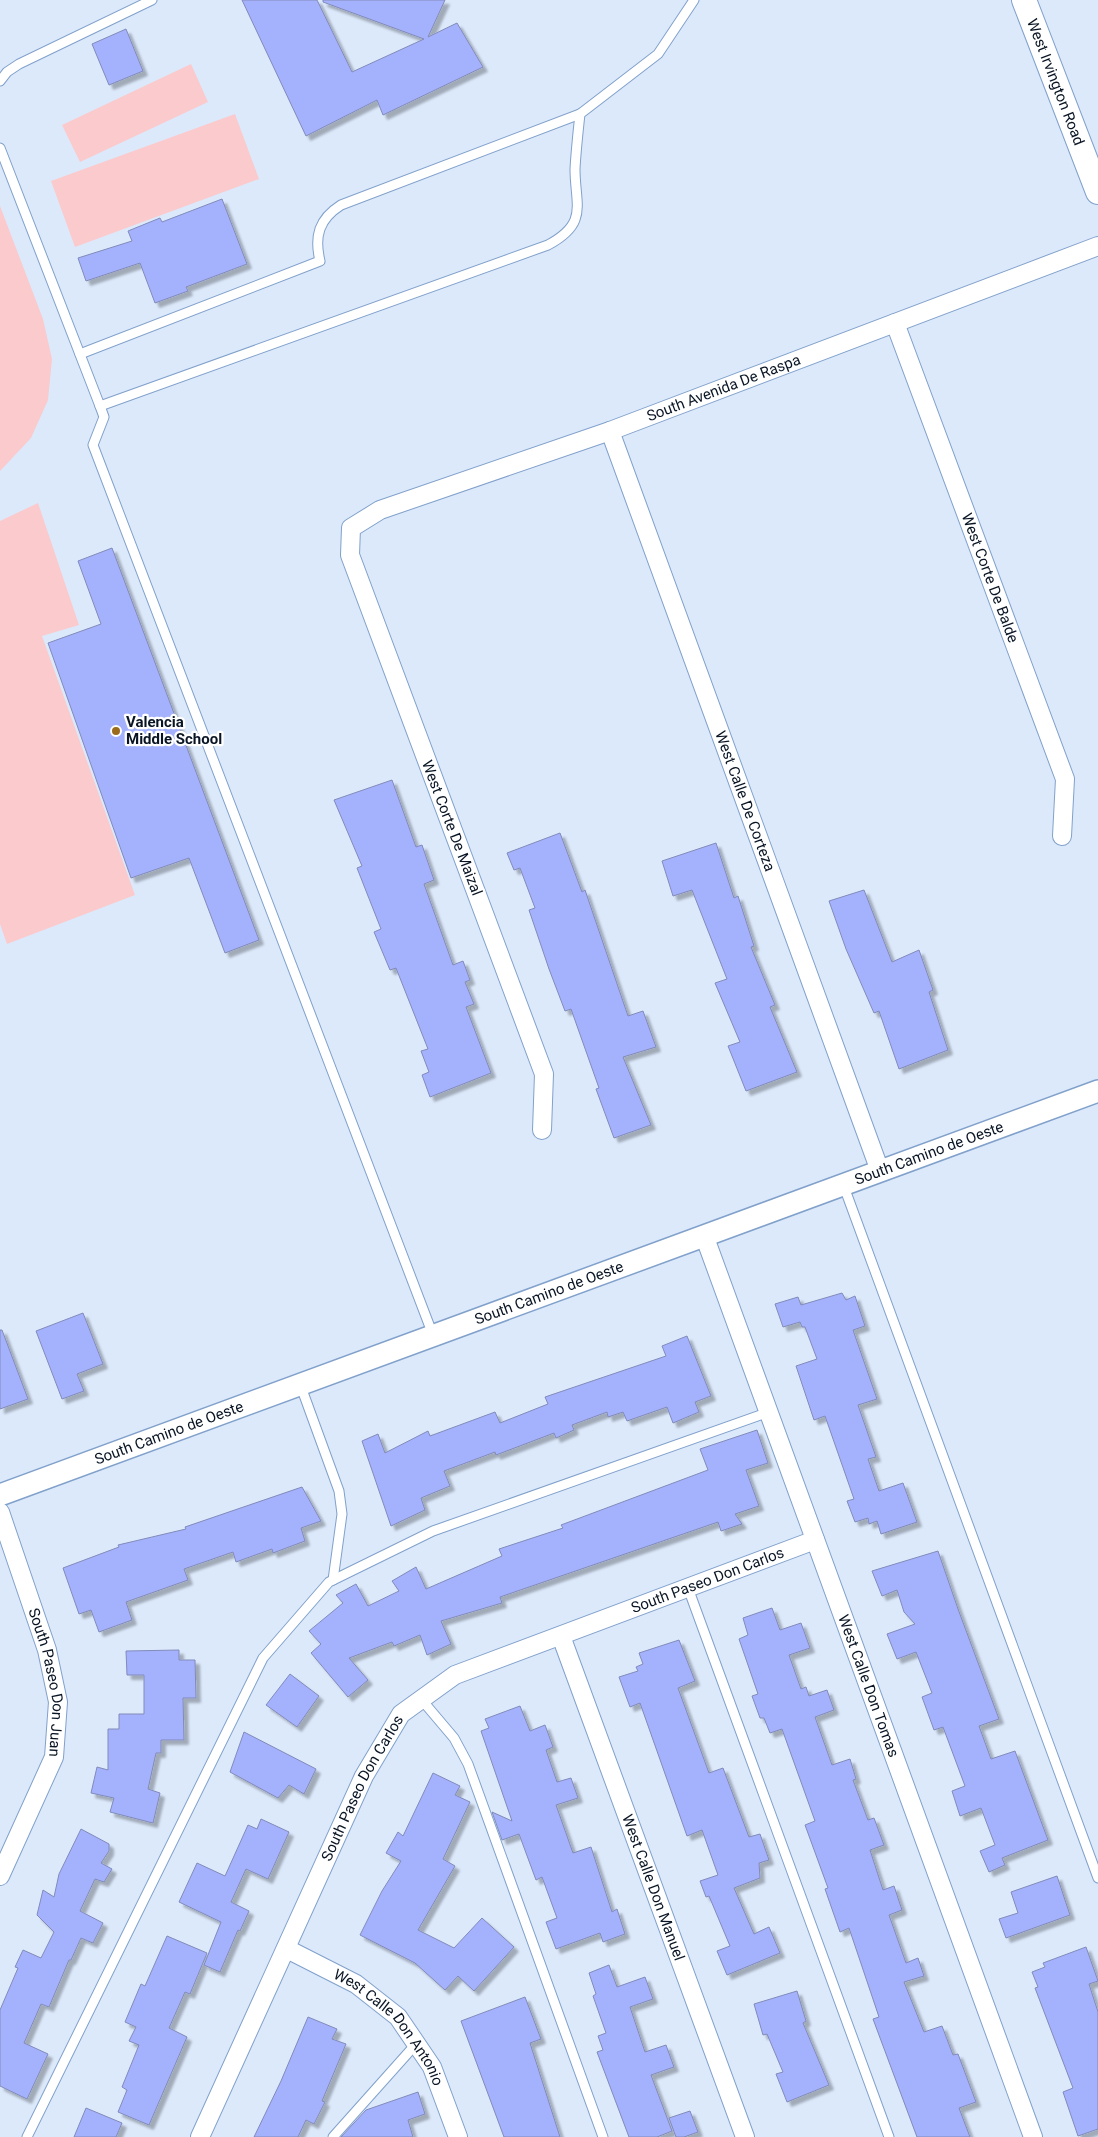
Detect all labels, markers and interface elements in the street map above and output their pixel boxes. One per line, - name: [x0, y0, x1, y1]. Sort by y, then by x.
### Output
- street label: West Irvington Road: [1023, 16, 1088, 148]
- street label: South Avenida De Raspa: [644, 351, 803, 425]
- street label: West Corte De Balde: [958, 511, 1022, 645]
- place label: Valencia Middle School: [126, 713, 222, 748]
- marker: Valencia Middle School: [110, 725, 122, 737]
- street label: West Calle De Corteza: [711, 728, 779, 874]
- street label: West Corte De Maizal: [418, 758, 486, 898]
- street label: South Camino de Oeste: [852, 1118, 1006, 1189]
- street label: South Camino de Oeste: [472, 1257, 626, 1329]
- street label: South Camino de Oeste: [92, 1397, 246, 1468]
- street label: South Paseo Don Carlos: [629, 1543, 786, 1617]
- street label: South Paseo Don Juan: [24, 1606, 67, 1757]
- street label: West Calle Don Tomas: [834, 1612, 903, 1760]
- street label: South Paseo Don Carlos: [318, 1712, 407, 1864]
- street label: West Calle Don Manuel: [618, 1812, 688, 1963]
- street label: West Calle Don Antonio: [331, 1965, 447, 2088]

